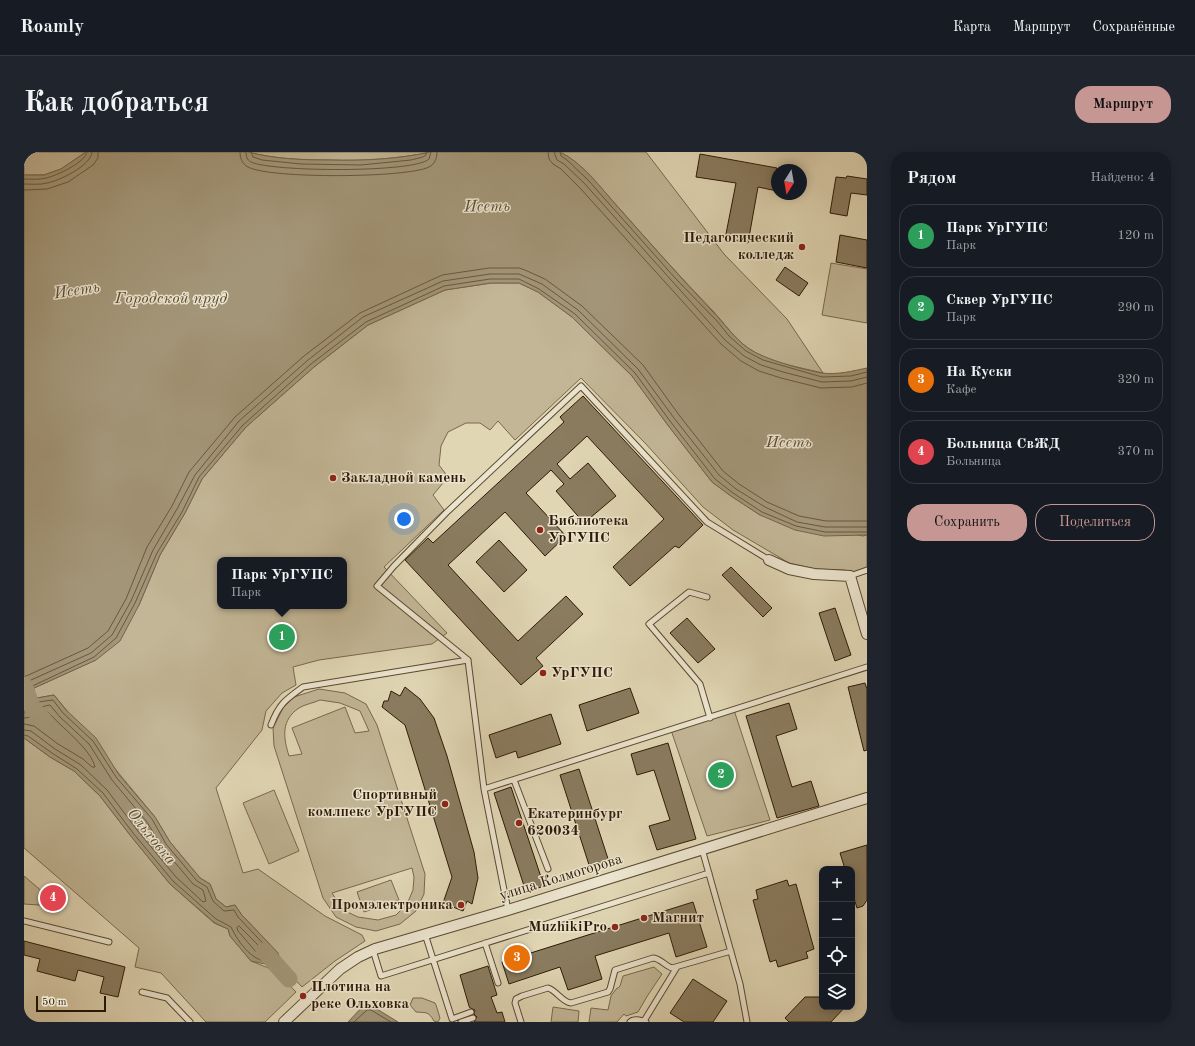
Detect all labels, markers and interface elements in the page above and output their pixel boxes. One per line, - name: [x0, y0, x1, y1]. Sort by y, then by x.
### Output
- text: Roamly: [20, 18, 84, 37]
- text: Карта: [953, 20, 991, 34]
- text: Маршрут: [1013, 20, 1070, 34]
- text: Сохранённые: [1092, 20, 1175, 34]
- button: Маршрут: [1075, 86, 1171, 123]
- text: Как добраться: [24, 90, 209, 118]
- north arrow: [771, 164, 807, 200]
- text: Рядом: [907, 170, 956, 187]
- text: Найдено: 4: [1091, 171, 1155, 184]
- water label: Исеть: [463, 199, 510, 215]
- text: Парк УрГУПС: [946, 221, 1048, 236]
- text: 1: [917, 229, 925, 242]
- text: 120 m: [1117, 229, 1154, 242]
- place label: Педагогический колледж: [683, 231, 794, 263]
- text: Парк: [946, 239, 976, 252]
- marker: Педагогический колледж: [797, 242, 807, 252]
- water label: Исеть: [52, 279, 101, 303]
- water label: Городской пруд: [114, 291, 227, 307]
- text: Сквер УрГУПС: [946, 293, 1053, 308]
- text: 2: [917, 301, 925, 314]
- text: 290 m: [1117, 301, 1154, 314]
- text: Парк: [946, 311, 976, 324]
- text: На Куски: [946, 365, 1012, 380]
- text: 3: [917, 373, 925, 386]
- text: 320 m: [1117, 373, 1154, 386]
- text: Кафе: [946, 383, 977, 396]
- water label: Исеть: [765, 435, 812, 451]
- text: Больница СвЖД: [946, 437, 1060, 452]
- text: 4: [917, 445, 925, 458]
- text: 370 m: [1117, 445, 1154, 458]
- text: Больница: [946, 455, 1001, 468]
- place label: Закладной камень: [341, 471, 466, 486]
- marker: Закладной камень: [328, 473, 338, 483]
- button: Сохранить: [907, 504, 1027, 541]
- button: Поделиться: [1035, 504, 1155, 541]
- your location: [394, 509, 414, 529]
- place label: Библиотека УрГУПС: [548, 514, 629, 546]
- marker: Библиотека УрГУПС: [535, 525, 545, 535]
- popup: [217, 557, 347, 609]
- text: Парк УрГУПС: [231, 568, 333, 583]
- text: Парк: [231, 586, 261, 599]
- pin: 1: [269, 622, 295, 652]
- place label: УрГУПС: [551, 666, 613, 681]
- marker: УрГУПС: [538, 668, 548, 678]
- pin: 2: [708, 760, 734, 790]
- place label: Спортивный комлпекс УрГУПС: [308, 788, 437, 820]
- marker: Спортивный комлпекс УрГУПС: [440, 799, 450, 809]
- water label: Ольховка: [124, 806, 179, 869]
- place label: Екатеринбург 620034: [527, 807, 623, 839]
- marker: Екатеринбург 620034: [514, 818, 524, 828]
- street label: улица Колмогорова: [498, 852, 625, 904]
- map controls: [819, 866, 855, 1010]
- button: +: [819, 866, 855, 902]
- pin: 4: [40, 883, 66, 913]
- place label: Промэлектроника: [331, 898, 453, 913]
- marker: Промэлектроника: [456, 900, 466, 910]
- button: −: [819, 902, 855, 938]
- place label: Магнит: [652, 911, 704, 926]
- marker: Магнит: [639, 913, 649, 923]
- place label: MuzhikiPro: [528, 920, 607, 935]
- marker: MuzhikiPro: [610, 922, 620, 932]
- button: locate: [819, 938, 855, 974]
- pin: 3: [504, 943, 530, 973]
- button: layers: [819, 974, 855, 1010]
- place label: Плотина на реке Ольховка: [311, 980, 409, 1012]
- marker: Плотина на реке Ольховка: [298, 991, 308, 1001]
- scale bar: [36, 994, 106, 1013]
- text: 50 m: [42, 997, 67, 1008]

